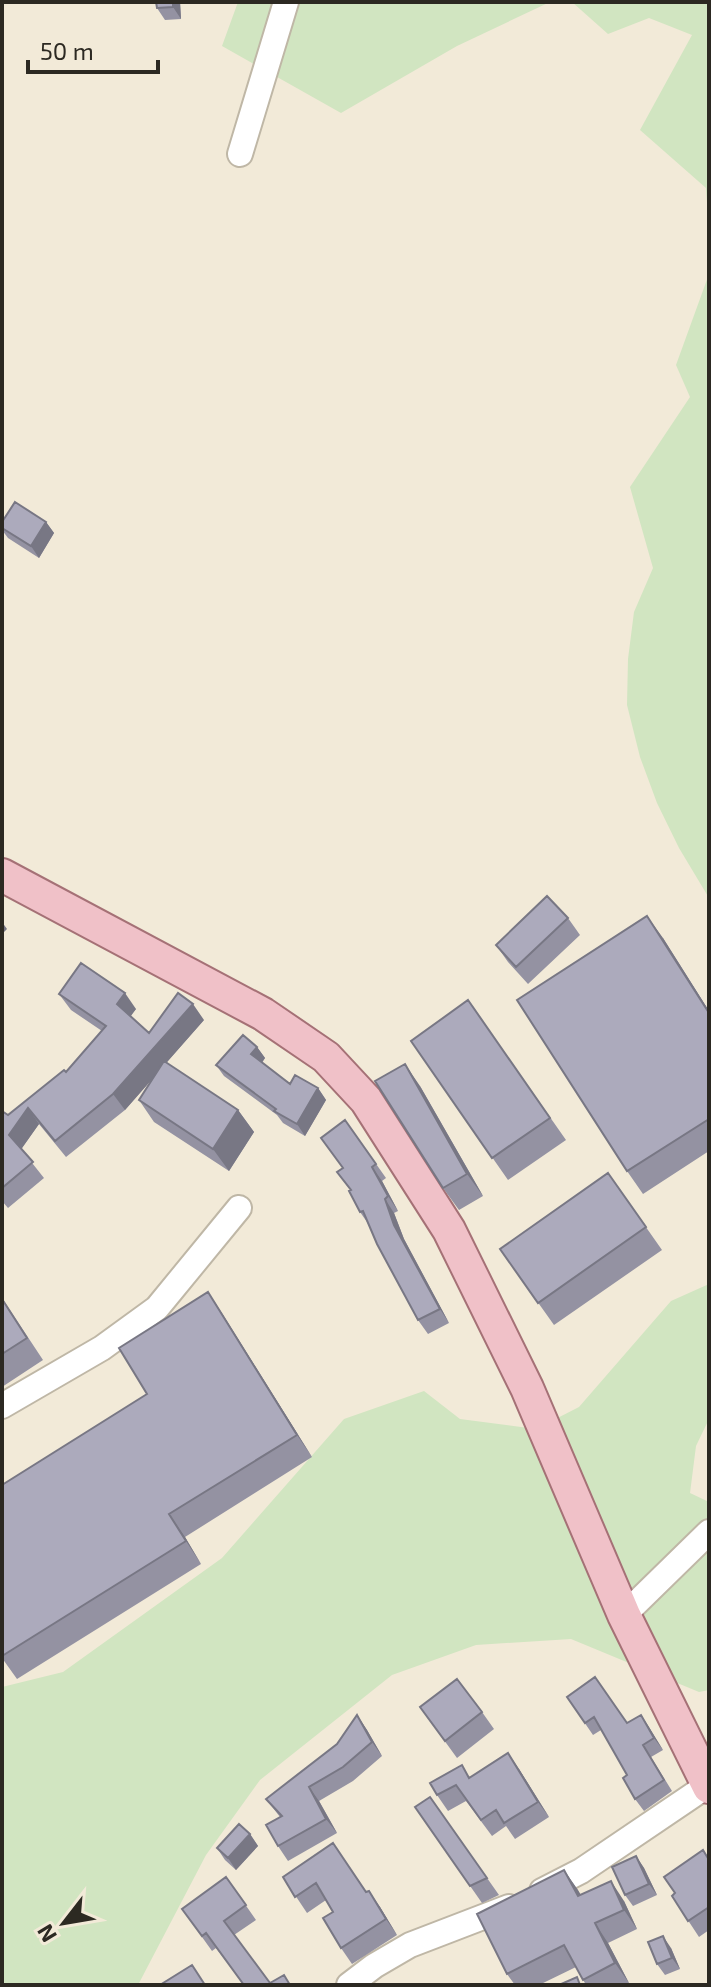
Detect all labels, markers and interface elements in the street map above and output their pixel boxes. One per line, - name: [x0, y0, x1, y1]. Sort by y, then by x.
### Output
- scale bar: [28, 24, 158, 74]
- text: 50 m: [40, 36, 94, 65]
- north arrow: [24, 1883, 104, 1963]
- text: N: [31, 1920, 61, 1947]

